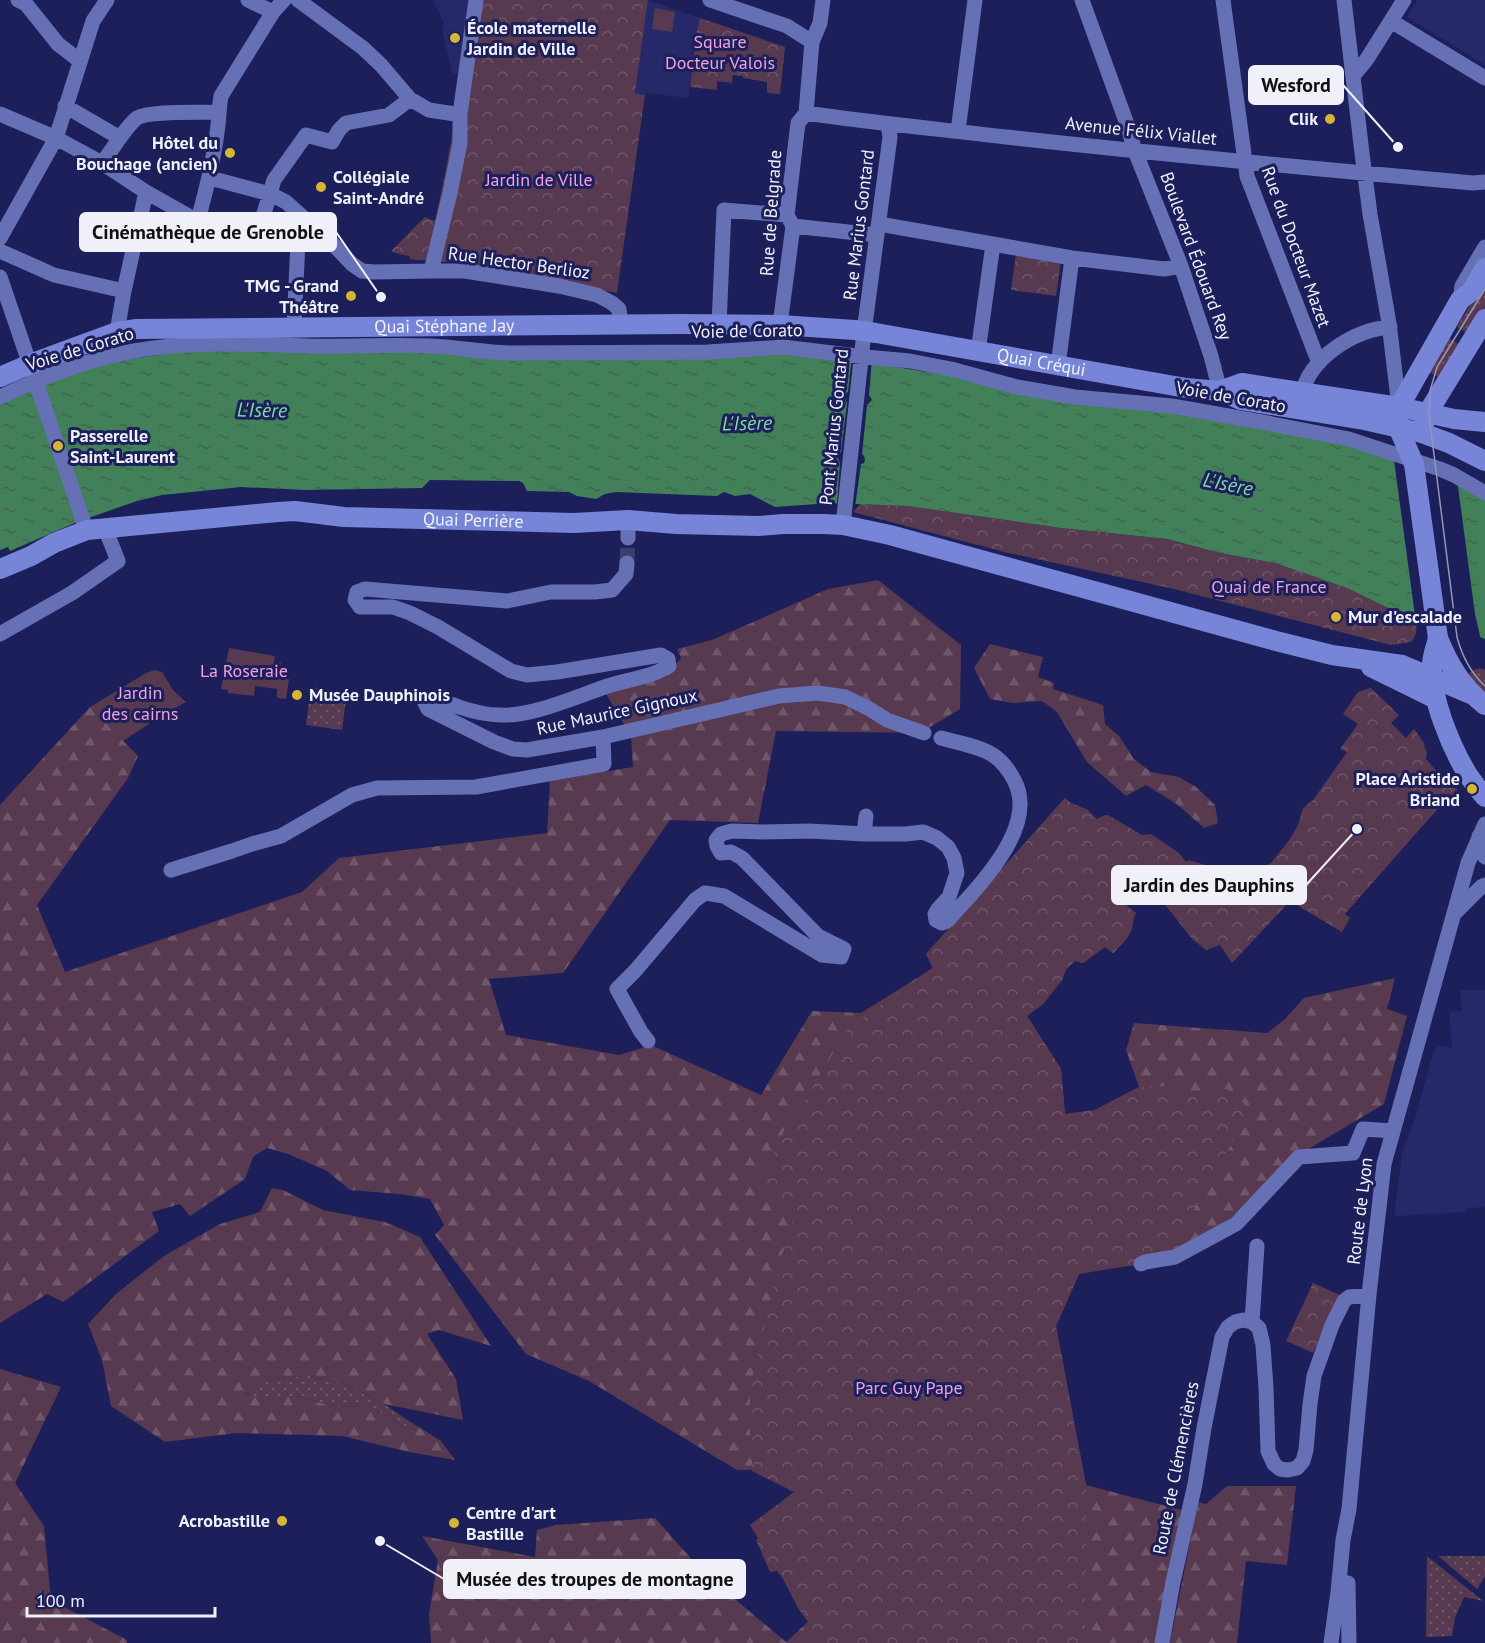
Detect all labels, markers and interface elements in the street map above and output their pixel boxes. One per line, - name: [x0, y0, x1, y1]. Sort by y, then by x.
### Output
- place label: École maternelle Jardin de Ville: [466, 16, 596, 60]
- park label: Square Docteur Valois: [665, 30, 775, 74]
- marker: École maternelle Jardin de Ville: [448, 31, 462, 45]
- callout: Wesford: [1249, 66, 1343, 104]
- text: Wesford: [1261, 72, 1331, 98]
- place label: Clik: [1289, 107, 1318, 130]
- street label: Avenue Félix Viallet: [1064, 111, 1218, 150]
- marker: Clik: [1323, 112, 1337, 126]
- place label: Hôtel du Bouchage (ancien): [76, 131, 218, 175]
- marker: Hôtel du Bouchage (ancien): [223, 146, 237, 160]
- street label: Rue Marius Gontard: [838, 148, 879, 302]
- street label: Rue de Belgrade: [755, 149, 786, 277]
- street label: Rue du Docteur Mazet: [1257, 163, 1336, 331]
- place label: Collégiale Saint-André: [333, 165, 424, 209]
- park label: Jardin de Ville: [484, 168, 593, 191]
- street label: Boulevard Édouard Rey: [1155, 169, 1238, 344]
- marker: Collégiale Saint-André: [314, 180, 328, 194]
- callout: Cinémathèque de Grenoble: [80, 213, 336, 251]
- text: Cinémathèque de Grenoble: [92, 219, 324, 245]
- street label: Rue Hector Berlioz: [447, 241, 592, 284]
- place label: TMG - Grand Théâtre: [245, 274, 339, 318]
- marker: TMG - Grand Théâtre: [344, 289, 358, 303]
- street label: Quai Stéphane Jay: [374, 314, 515, 338]
- street label: Voie de Corato: [690, 318, 803, 343]
- street label: Voie de Corato: [22, 321, 136, 376]
- street label: Quai Créqui: [995, 343, 1088, 381]
- street label: Pont Marius Gontard: [814, 347, 853, 506]
- street label: Voie de Corato: [1173, 375, 1288, 417]
- water label: L'Isère: [237, 397, 288, 423]
- water label: L'Isère: [722, 410, 773, 436]
- place label: Passerelle Saint-Laurent: [70, 424, 176, 468]
- marker: Passerelle Saint-Laurent: [51, 439, 65, 453]
- water label: L'Isère: [1201, 466, 1256, 502]
- street label: Quai Perrière: [423, 507, 524, 533]
- park label: Quai de France: [1211, 575, 1327, 598]
- place label: Mur d'escalade: [1348, 605, 1462, 628]
- marker: Mur d'escalade: [1329, 610, 1343, 624]
- park label: La Roseraie: [200, 659, 288, 682]
- park label: Jardin des cairns: [102, 681, 178, 725]
- place label: Musée Dauphinois: [309, 683, 450, 706]
- street label: Rue Maurice Gignoux: [534, 683, 699, 740]
- marker: Musée Dauphinois: [290, 688, 304, 702]
- place label: Place Aristide Briand: [1355, 767, 1460, 811]
- marker: Place Aristide Briand: [1465, 782, 1479, 796]
- callout: Jardin des Dauphins: [1112, 866, 1306, 904]
- text: Jardin des Dauphins: [1123, 872, 1294, 898]
- street label: Route de Lyon: [1342, 1156, 1377, 1266]
- park label: Parc Guy Pape: [855, 1376, 963, 1399]
- street label: Route de Clémencières: [1147, 1379, 1204, 1556]
- place label: Centre d'art Bastille: [466, 1501, 556, 1545]
- place label: Acrobastille: [179, 1509, 270, 1532]
- marker: Acrobastille: [275, 1514, 289, 1528]
- marker: Centre d'art Bastille: [447, 1516, 461, 1530]
- callout: Musée des troupes de montagne: [444, 1560, 745, 1598]
- text: Musée des troupes de montagne: [456, 1566, 734, 1592]
- scale bar: [27, 1580, 214, 1618]
- text: 100 m: [36, 1589, 85, 1612]

